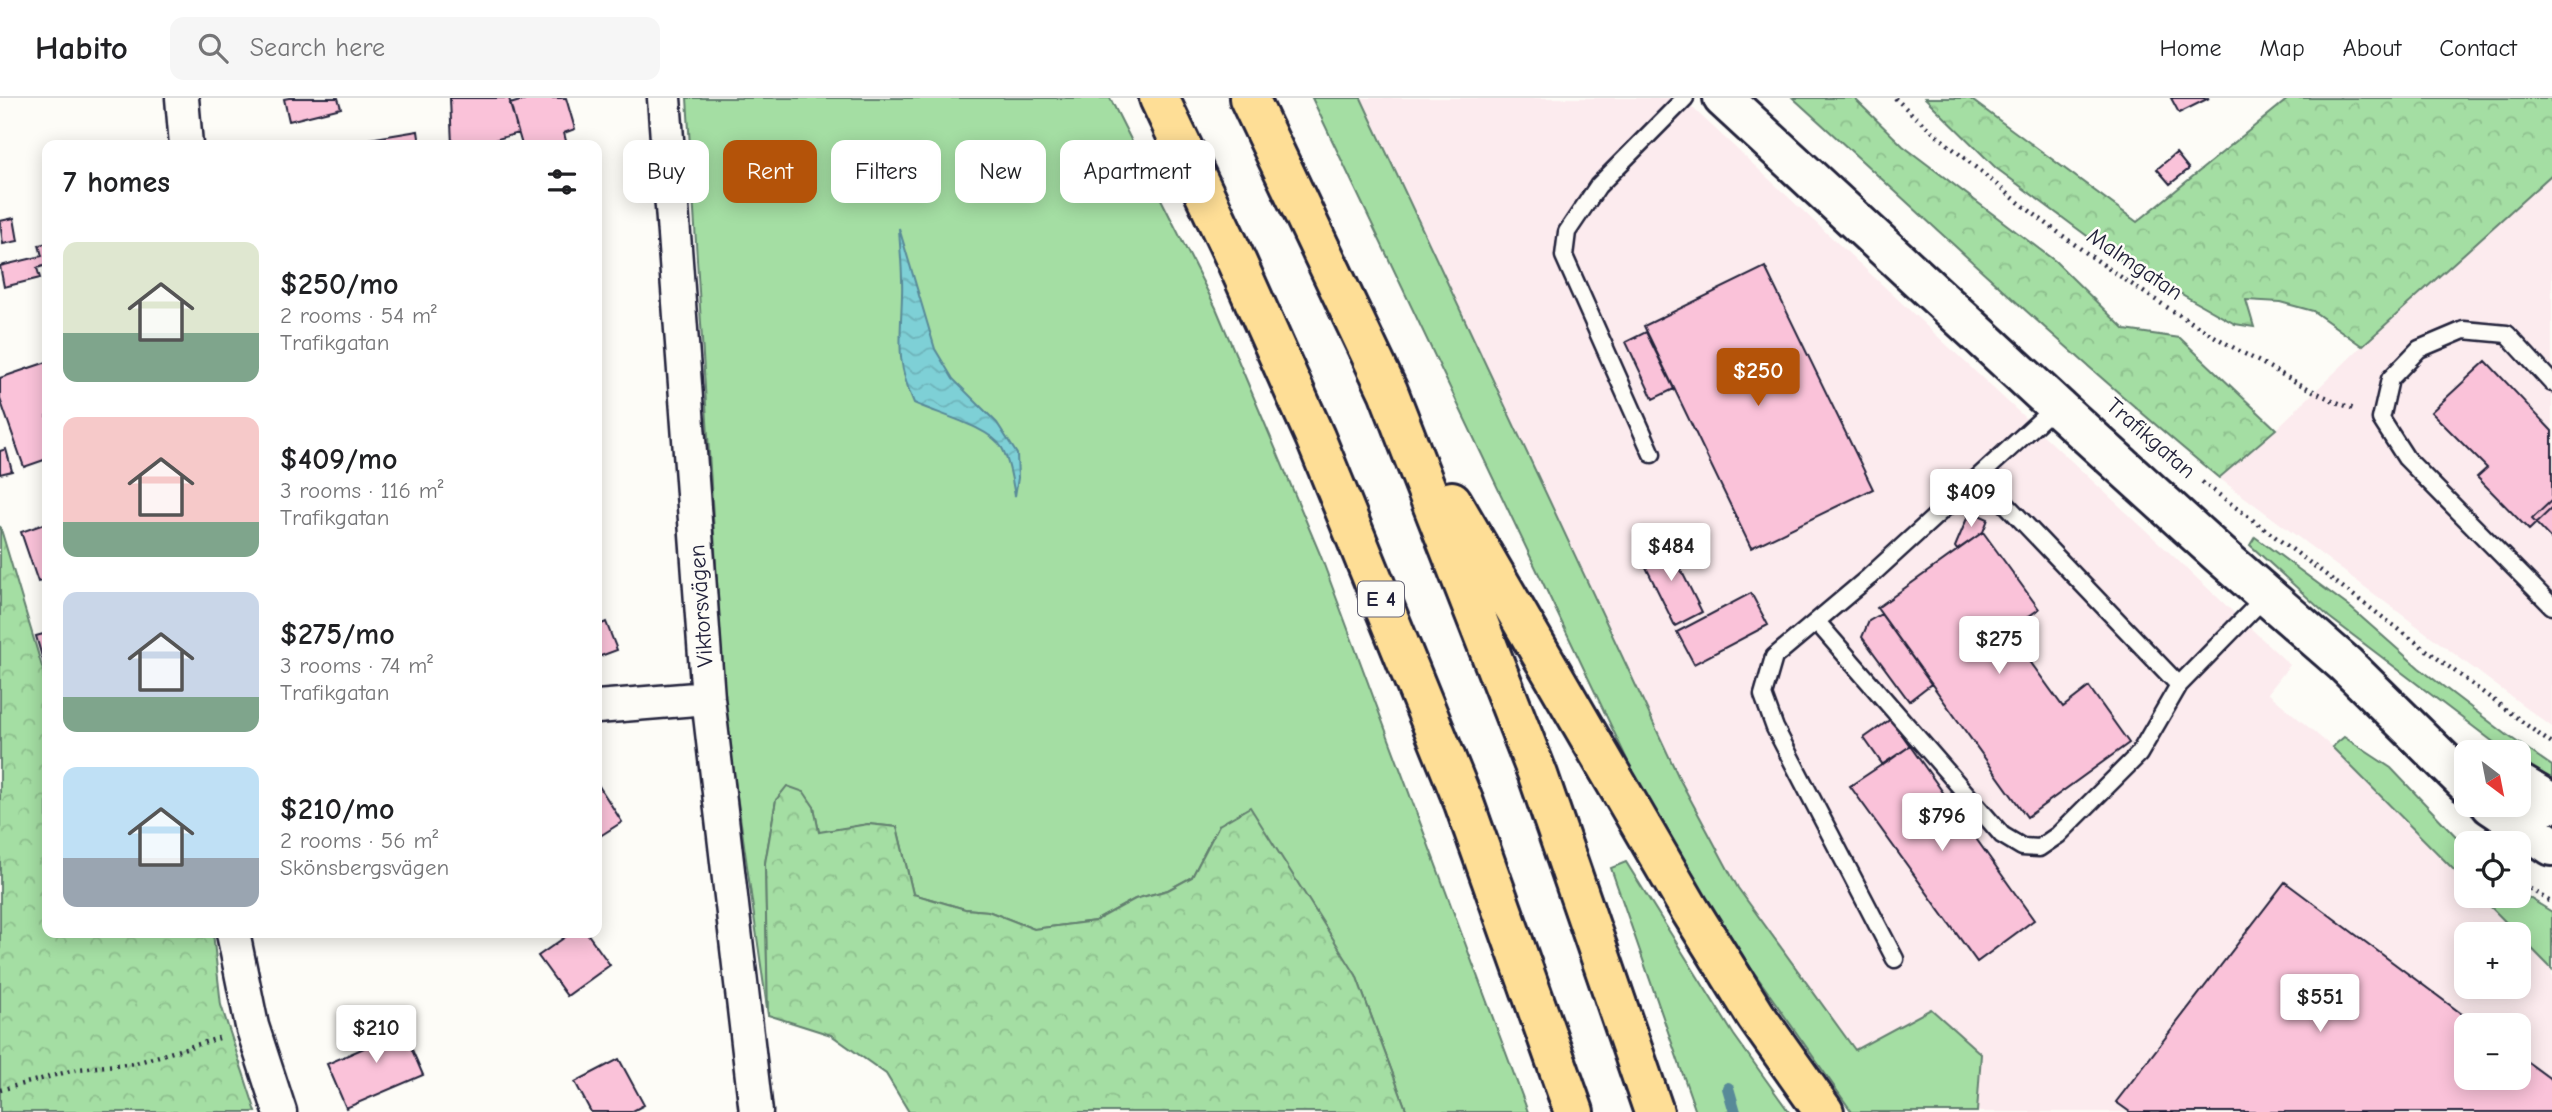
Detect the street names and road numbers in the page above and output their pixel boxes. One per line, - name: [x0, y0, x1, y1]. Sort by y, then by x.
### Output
- street label: Malmgatan: [2082, 222, 2188, 306]
- street label: Trafikgatan: [2101, 392, 2201, 484]
- street label: Viktorsvägen: [683, 544, 719, 668]
- road number: E 4: [1358, 582, 1404, 616]

